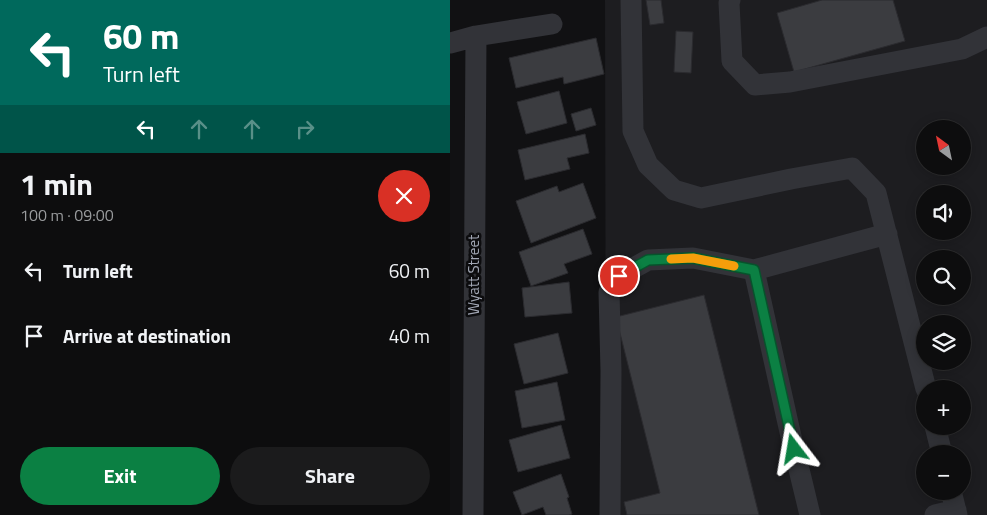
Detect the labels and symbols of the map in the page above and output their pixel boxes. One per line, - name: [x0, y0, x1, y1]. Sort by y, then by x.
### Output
- north arrow: [916, 120, 971, 175]
- street label: Wyatt Street: [462, 234, 485, 315]
- pin: [598, 255, 640, 297]
- position arrow: [767, 422, 819, 474]

